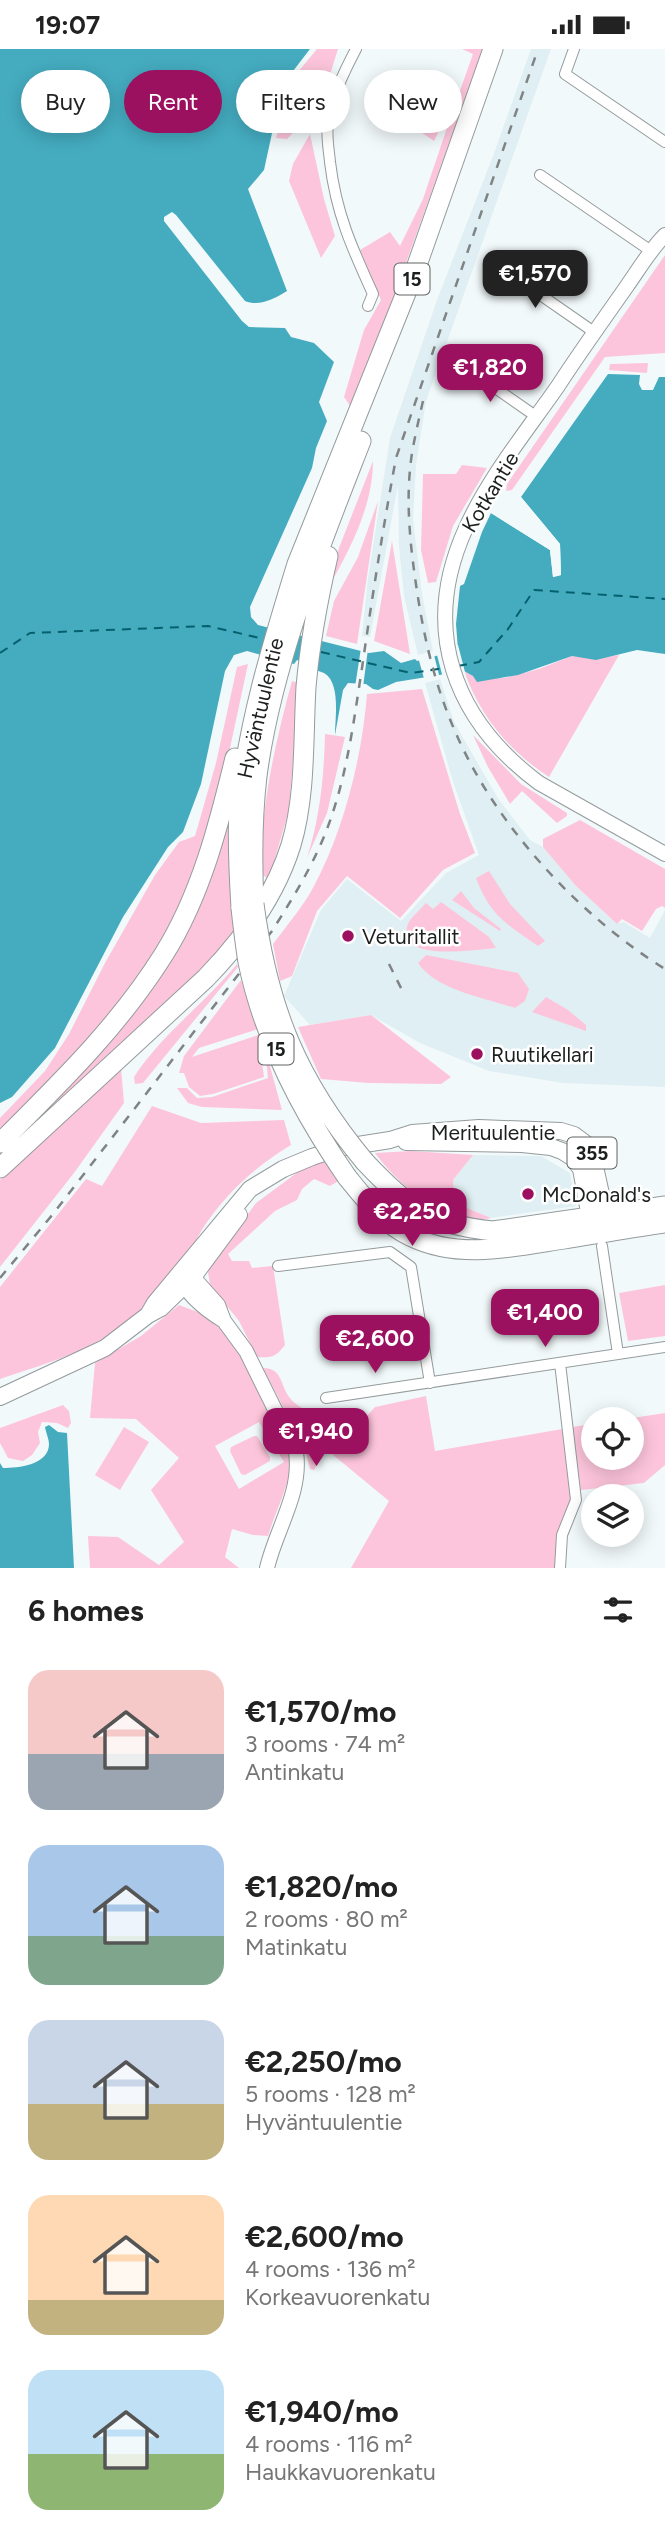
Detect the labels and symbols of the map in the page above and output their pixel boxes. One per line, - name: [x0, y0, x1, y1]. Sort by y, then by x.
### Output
- pin: €1,570: [478, 251, 592, 310]
- road number: 15: [394, 263, 430, 295]
- pin: €1,820: [433, 345, 547, 404]
- street label: Kotkantie: [456, 447, 524, 537]
- street label: Hyväntuulentie: [232, 635, 288, 781]
- place label: Veturitallit: [362, 924, 460, 949]
- marker: Veturitallit: [340, 928, 356, 944]
- road number: 15: [258, 1033, 294, 1065]
- place label: Ruutikellari: [491, 1042, 594, 1067]
- marker: Ruutikellari: [469, 1046, 485, 1062]
- street label: Merituulentie: [431, 1120, 555, 1145]
- road number: 355: [568, 1137, 616, 1169]
- place label: McDonald's: [542, 1182, 651, 1207]
- marker: McDonald's: [520, 1186, 536, 1202]
- pin: €2,250: [355, 1189, 469, 1248]
- pin: €1,400: [488, 1289, 602, 1349]
- pin: €2,600: [318, 1315, 432, 1375]
- pin: €1,940: [259, 1409, 373, 1468]

